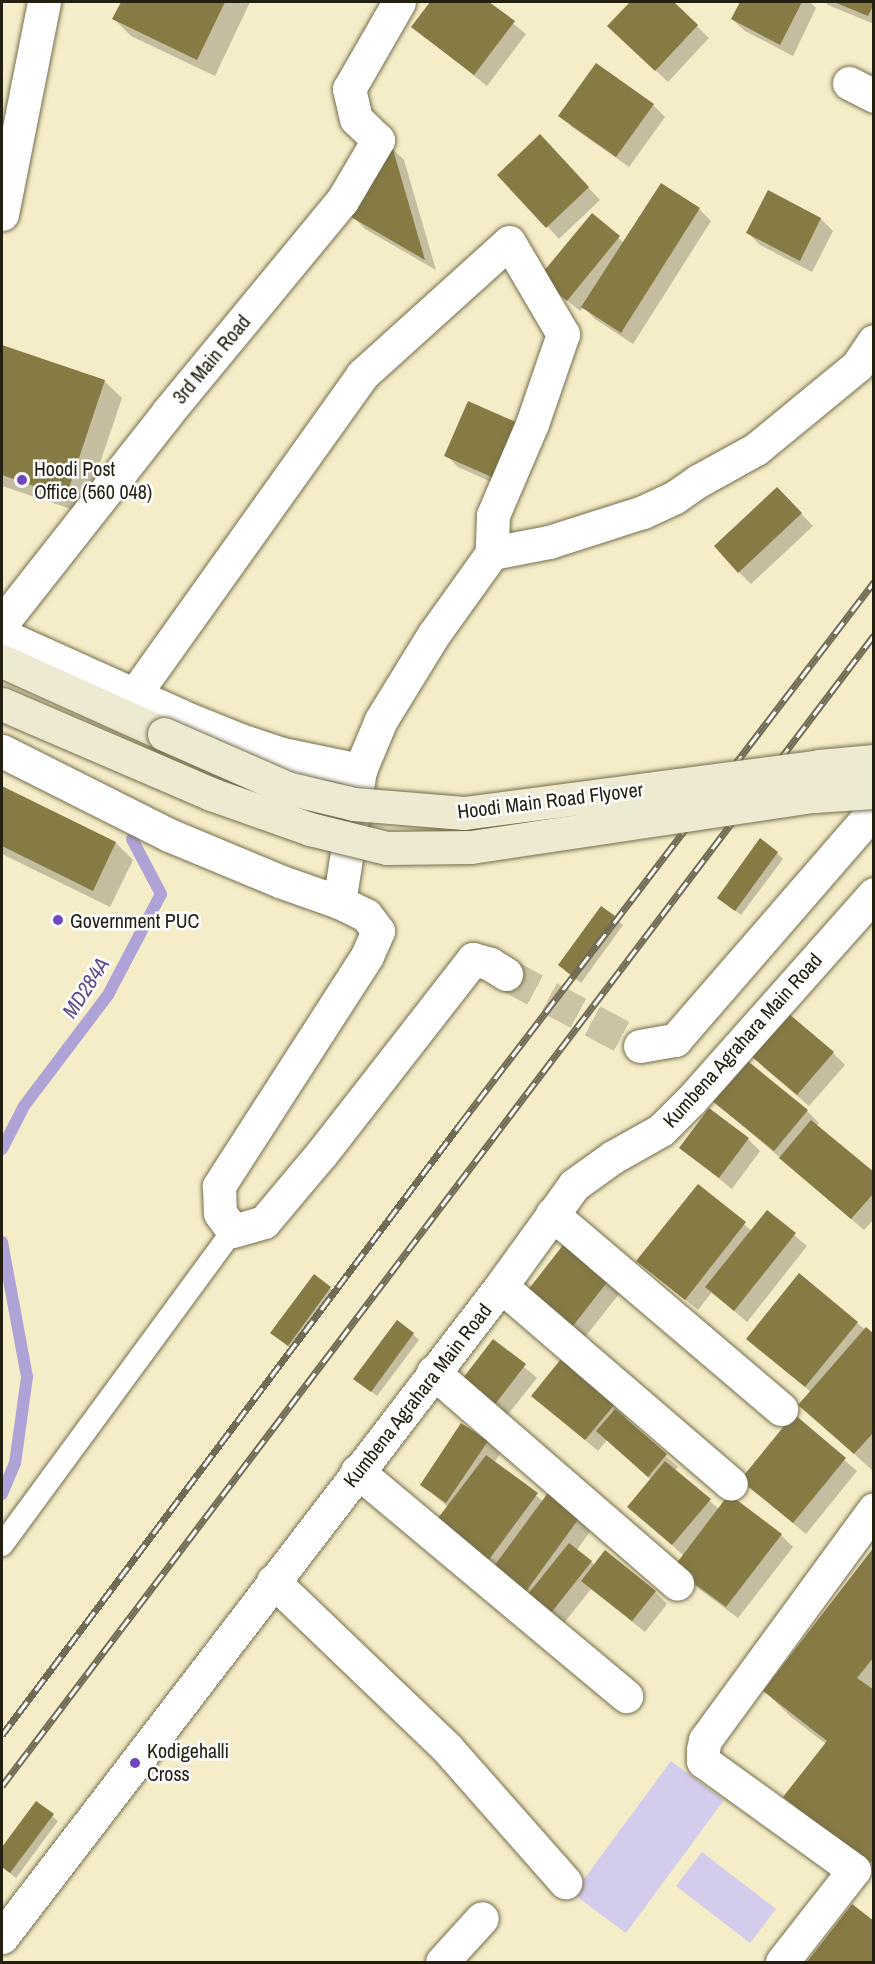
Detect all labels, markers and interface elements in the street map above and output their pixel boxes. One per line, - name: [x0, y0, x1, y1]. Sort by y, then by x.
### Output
- street label: 3rd Main Road: [167, 310, 255, 408]
- place label: Hoodi Post Office (560 048): [34, 456, 152, 503]
- marker: Hoodi Post Office (560 048): [15, 473, 29, 487]
- street label: Hoodi Main Road Flyover: [456, 777, 644, 823]
- place label: Government PUC: [70, 908, 199, 932]
- marker: Government PUC: [51, 913, 65, 927]
- street label: Kumbena Agrahara Main Road: [657, 948, 827, 1132]
- water label: MD284A: [57, 953, 115, 1023]
- street label: Kumbena Agrahara Main Road: [338, 1298, 496, 1492]
- place label: Kodigehalli Cross: [147, 1739, 229, 1786]
- marker: Kodigehalli Cross: [128, 1756, 142, 1770]

